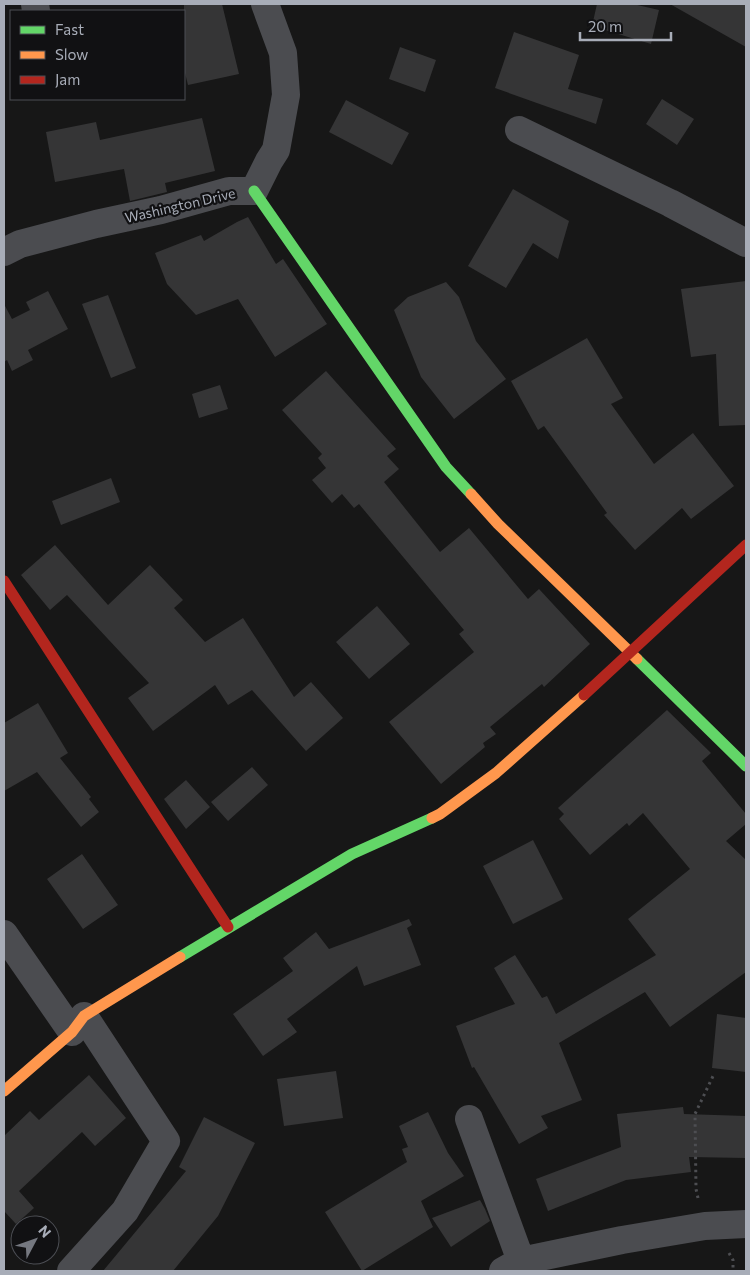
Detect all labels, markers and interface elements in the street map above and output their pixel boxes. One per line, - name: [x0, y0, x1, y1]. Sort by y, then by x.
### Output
- legend: [10, 10, 185, 100]
- scale bar: [580, 10, 671, 42]
- text: 20 m: [588, 17, 622, 35]
- text: Fast: [55, 20, 84, 38]
- text: Slow: [55, 45, 88, 63]
- text: Jam: [55, 70, 80, 88]
- street label: Washington Drive: [123, 184, 237, 226]
- north arrow: [10, 1215, 60, 1265]
- text: N: [35, 1222, 55, 1241]

